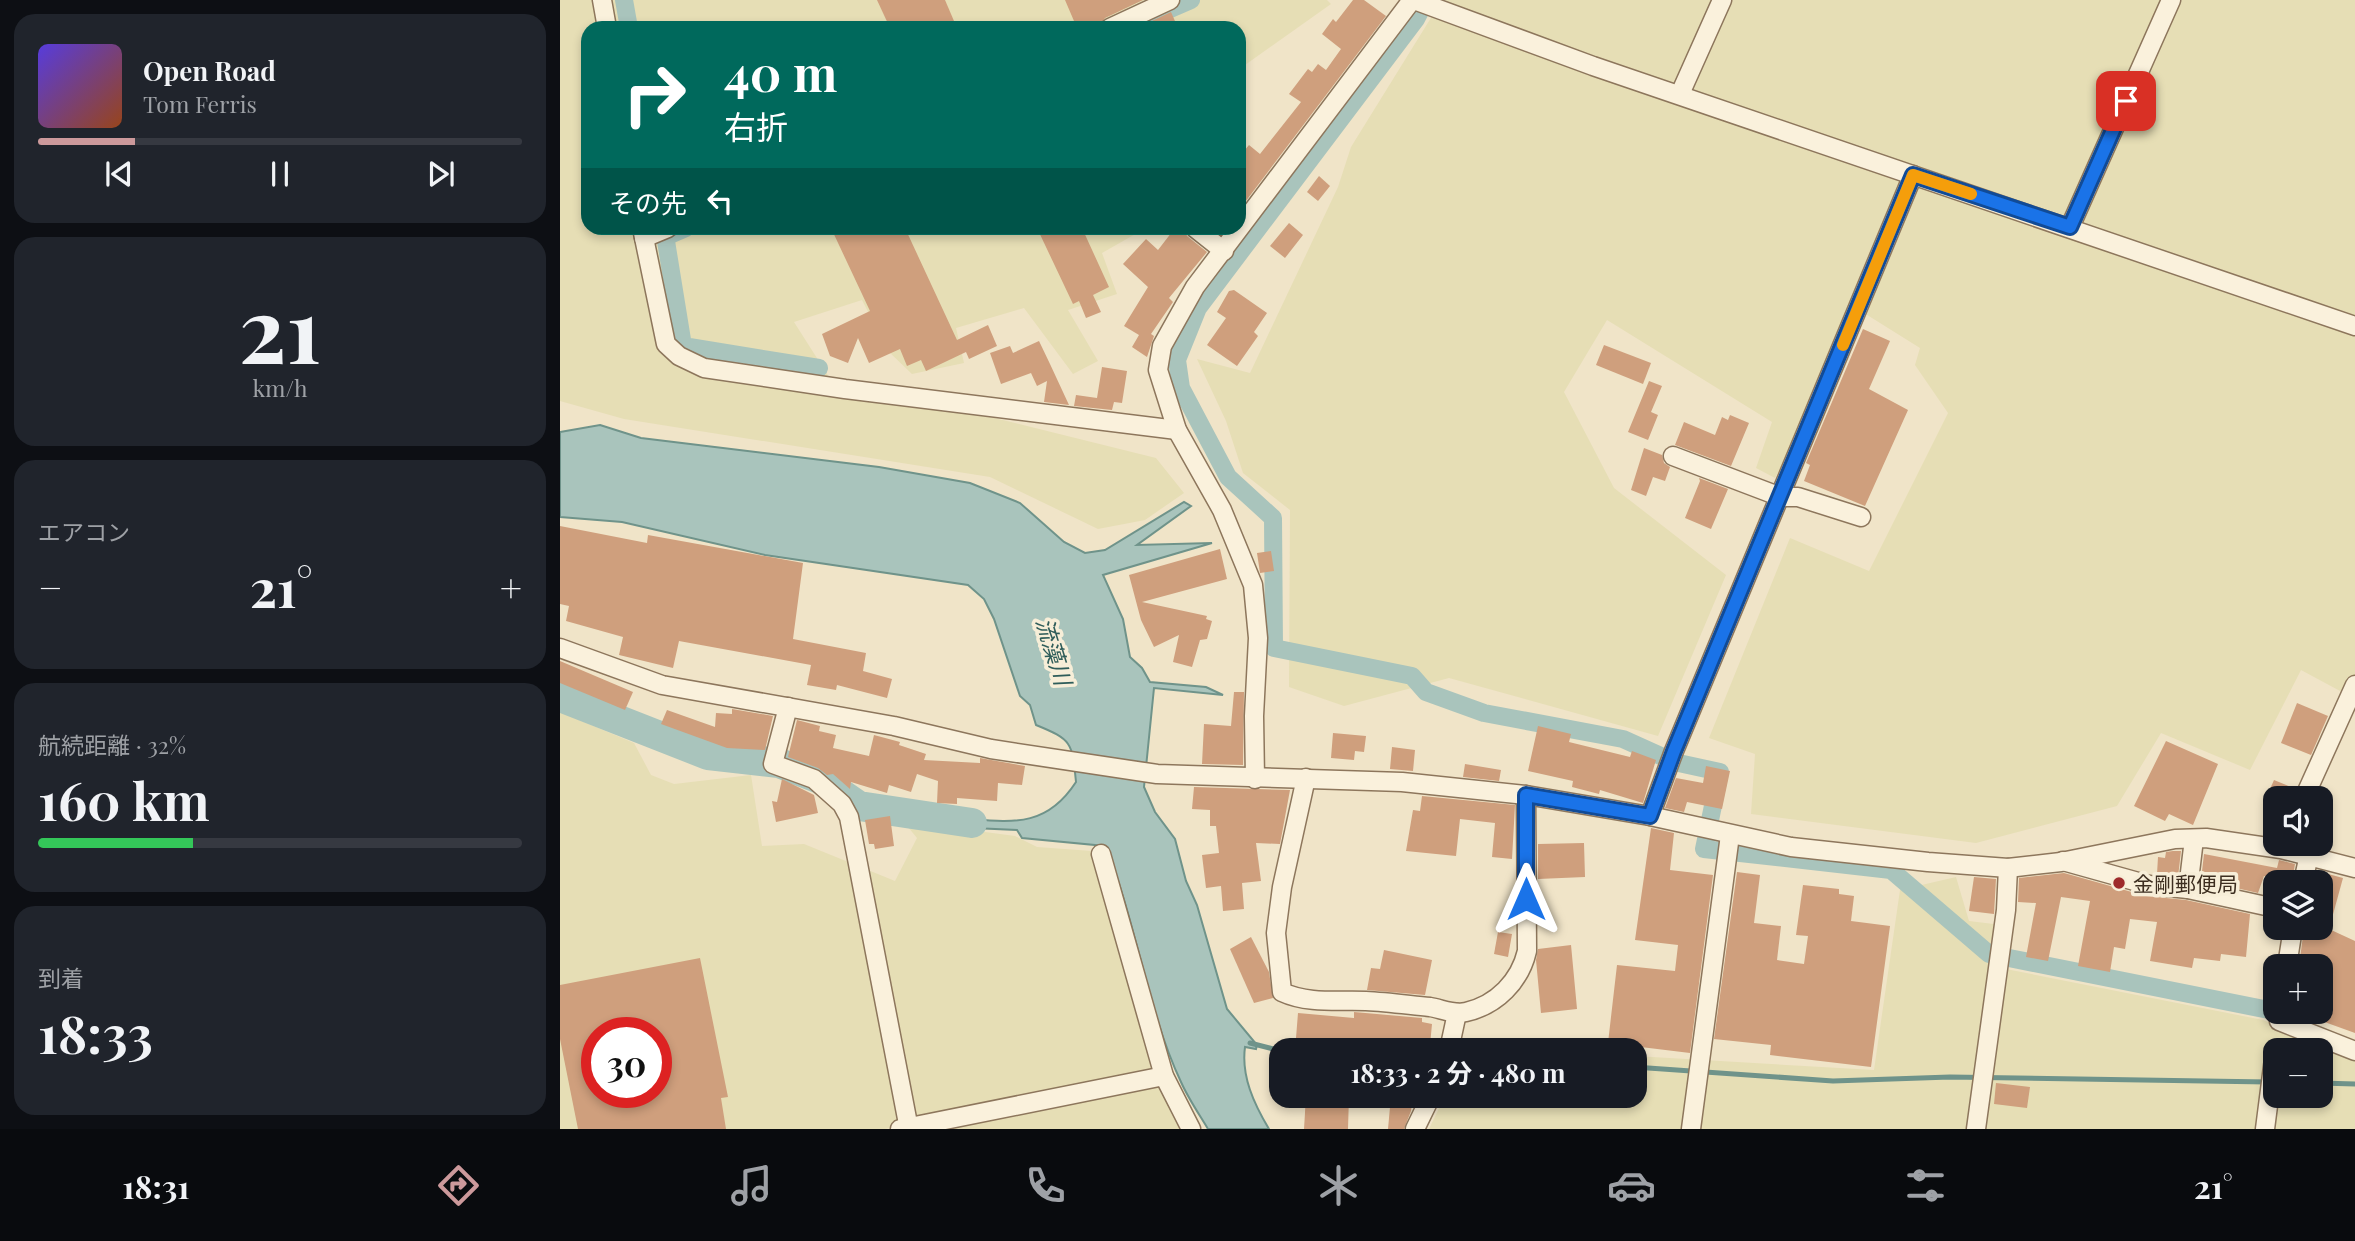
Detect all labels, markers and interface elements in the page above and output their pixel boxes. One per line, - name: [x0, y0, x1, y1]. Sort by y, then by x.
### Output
- text: 40 m: [724, 39, 837, 104]
- icon: right: [609, 49, 700, 140]
- text: Open Road: [143, 53, 276, 88]
- pin: [2096, 71, 2156, 131]
- icon: arrive: [2107, 82, 2145, 120]
- text: Tom Ferris: [143, 88, 257, 119]
- text: 右折: [724, 104, 788, 147]
- icon: previous: [100, 155, 138, 193]
- icon: pause: [261, 155, 299, 193]
- icon: next: [422, 155, 460, 193]
- icon: left: [701, 182, 739, 220]
- text: その先: [609, 185, 687, 220]
- text: 21: [239, 266, 321, 387]
- text: km/h: [252, 372, 308, 403]
- text: エアコン: [38, 516, 130, 547]
- text: 21°: [250, 552, 313, 621]
- text: −: [38, 561, 63, 612]
- text: +: [500, 561, 522, 612]
- water label: 流藻川: [1030, 613, 1081, 691]
- text: 航続距離 · 32%: [38, 729, 186, 760]
- text: 160 km: [38, 765, 210, 834]
- map controls: [2263, 786, 2333, 1108]
- button: sound: [2263, 786, 2333, 856]
- position arrow: [1489, 862, 1563, 936]
- place label: 金剛郵便局: [2133, 869, 2238, 897]
- button: layers: [2263, 870, 2333, 940]
- marker: 金剛郵便局: [2111, 875, 2127, 891]
- button: +: [2263, 954, 2333, 1024]
- text: 到着: [38, 962, 84, 993]
- text: 18:33: [38, 998, 153, 1067]
- speed limit sign: 30: [581, 1017, 672, 1108]
- button: −: [2263, 1038, 2333, 1108]
- text: 18:33 · 2 分 · 480 m: [1350, 1055, 1566, 1090]
- icon: directions: [434, 1161, 483, 1210]
- icon: music: [727, 1161, 776, 1210]
- icon: phone: [1021, 1161, 1070, 1210]
- icon: climate: [1314, 1161, 1363, 1210]
- icon: car: [1607, 1161, 1656, 1210]
- icon: filters: [1901, 1161, 1950, 1210]
- text: 18:31: [122, 1164, 190, 1207]
- text: 21°: [2194, 1164, 2233, 1207]

